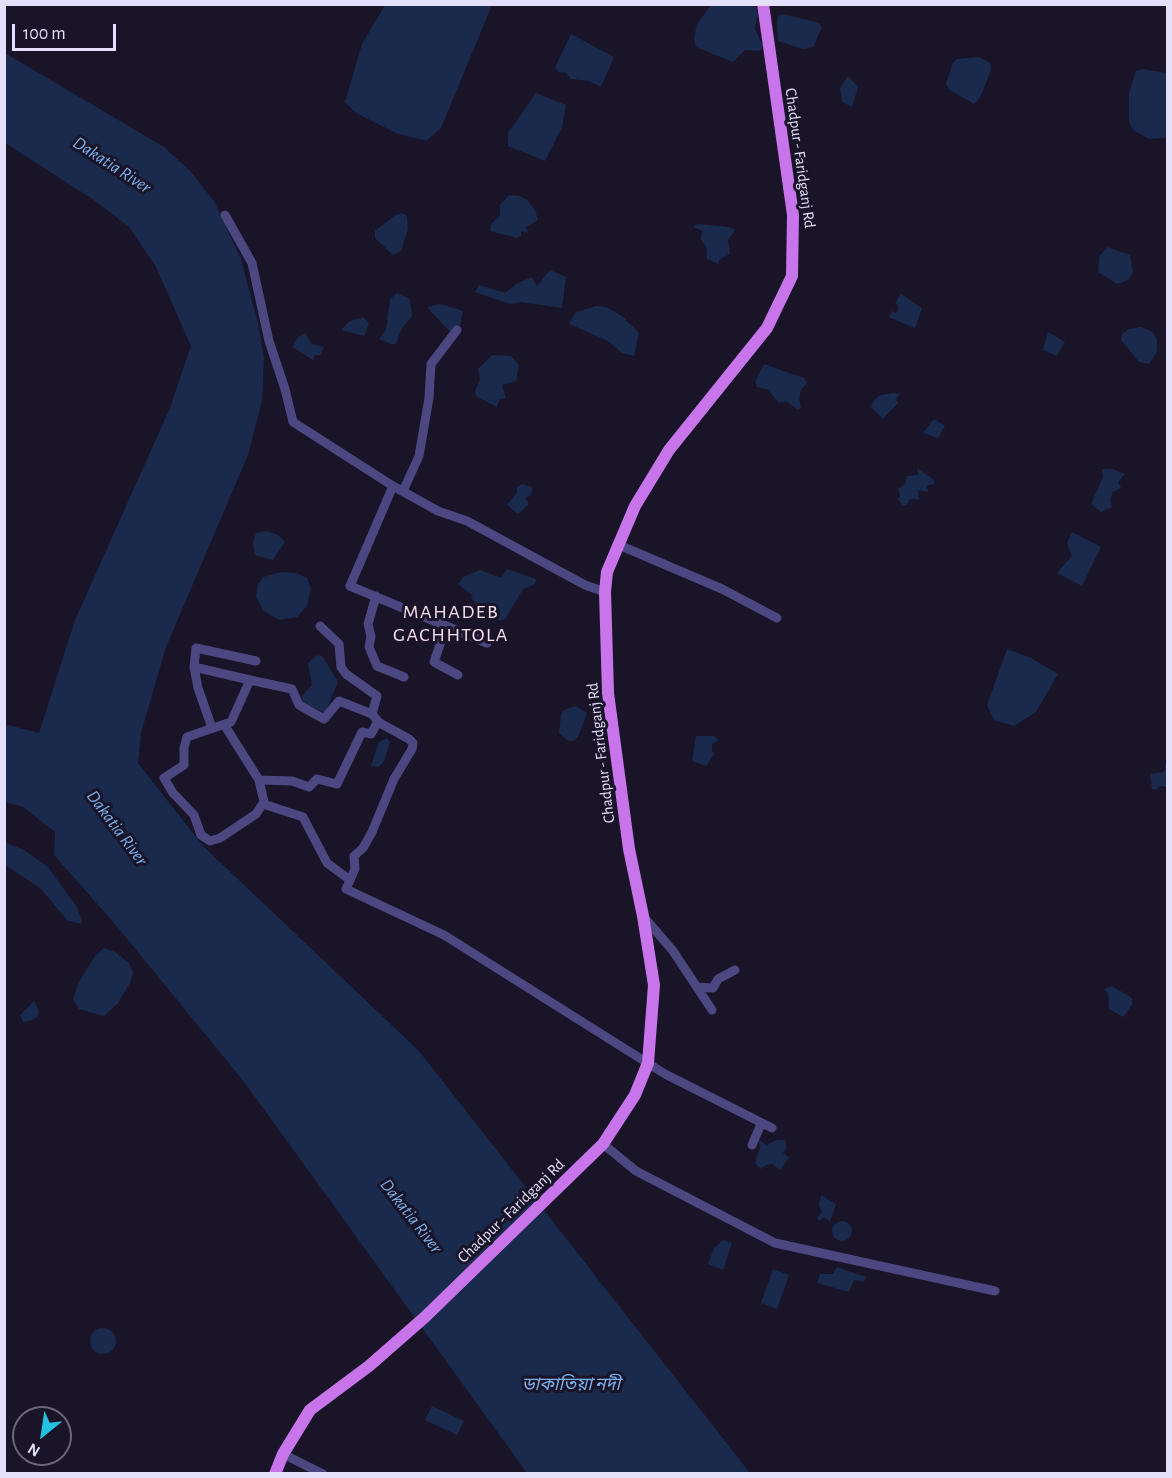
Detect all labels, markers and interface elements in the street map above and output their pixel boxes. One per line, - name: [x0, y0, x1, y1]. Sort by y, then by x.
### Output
- scale bar: [15, 12, 118, 50]
- text: 100 m: [23, 25, 66, 43]
- street label: Chadpur - Faridganj Rd: [781, 87, 819, 229]
- water label: Dakatia River: [69, 132, 155, 198]
- district label: MAHADEB GACHHTOLA: [393, 600, 509, 647]
- street label: Chadpur - Faridganj Rd: [583, 682, 619, 824]
- water label: Dakatia River: [82, 786, 152, 870]
- street label: Chadpur - Faridganj Rd: [453, 1155, 569, 1267]
- water label: Dakatia River: [375, 1174, 447, 1258]
- water label: ডাকাতিয়া নদী: [522, 1374, 620, 1396]
- north arrow: [12, 1406, 72, 1466]
- text: N: [25, 1440, 43, 1460]

